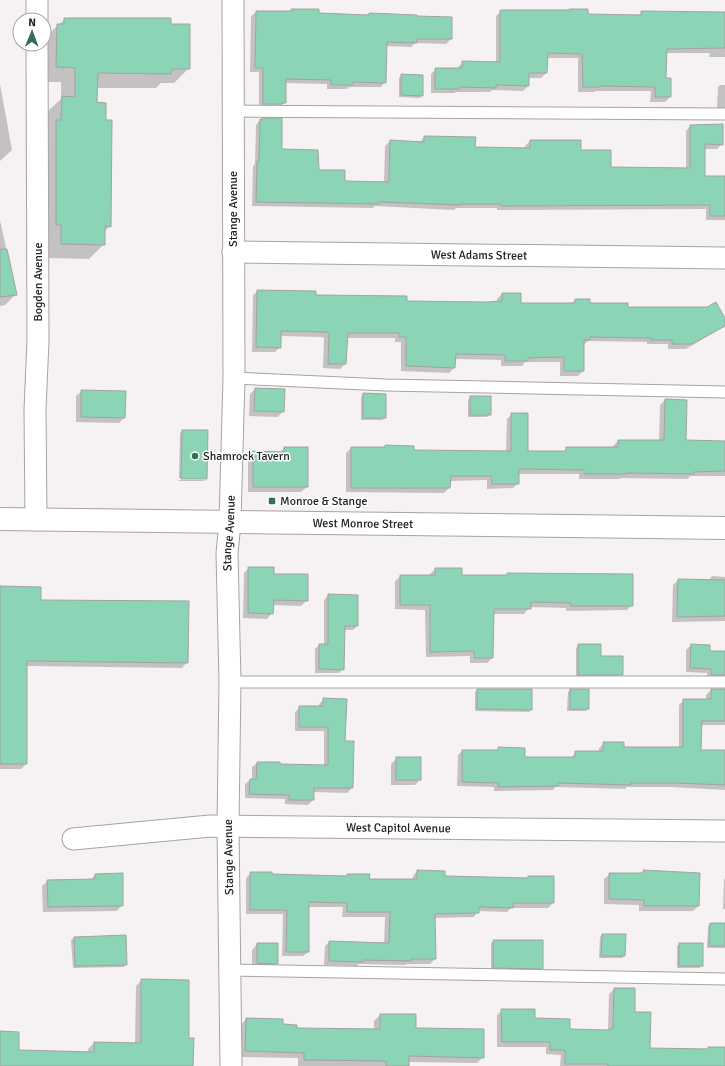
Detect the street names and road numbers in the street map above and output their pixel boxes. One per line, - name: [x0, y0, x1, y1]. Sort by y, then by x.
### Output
- street label: Stange Avenue: [226, 171, 241, 247]
- street label: Bogden Avenue: [31, 243, 46, 321]
- street label: West Adams Street: [431, 247, 527, 263]
- street label: Stange Avenue: [219, 495, 238, 571]
- street label: West Monroe Street: [312, 515, 413, 532]
- street label: Stange Avenue: [221, 819, 237, 895]
- street label: West Capitol Avenue: [346, 820, 451, 836]

